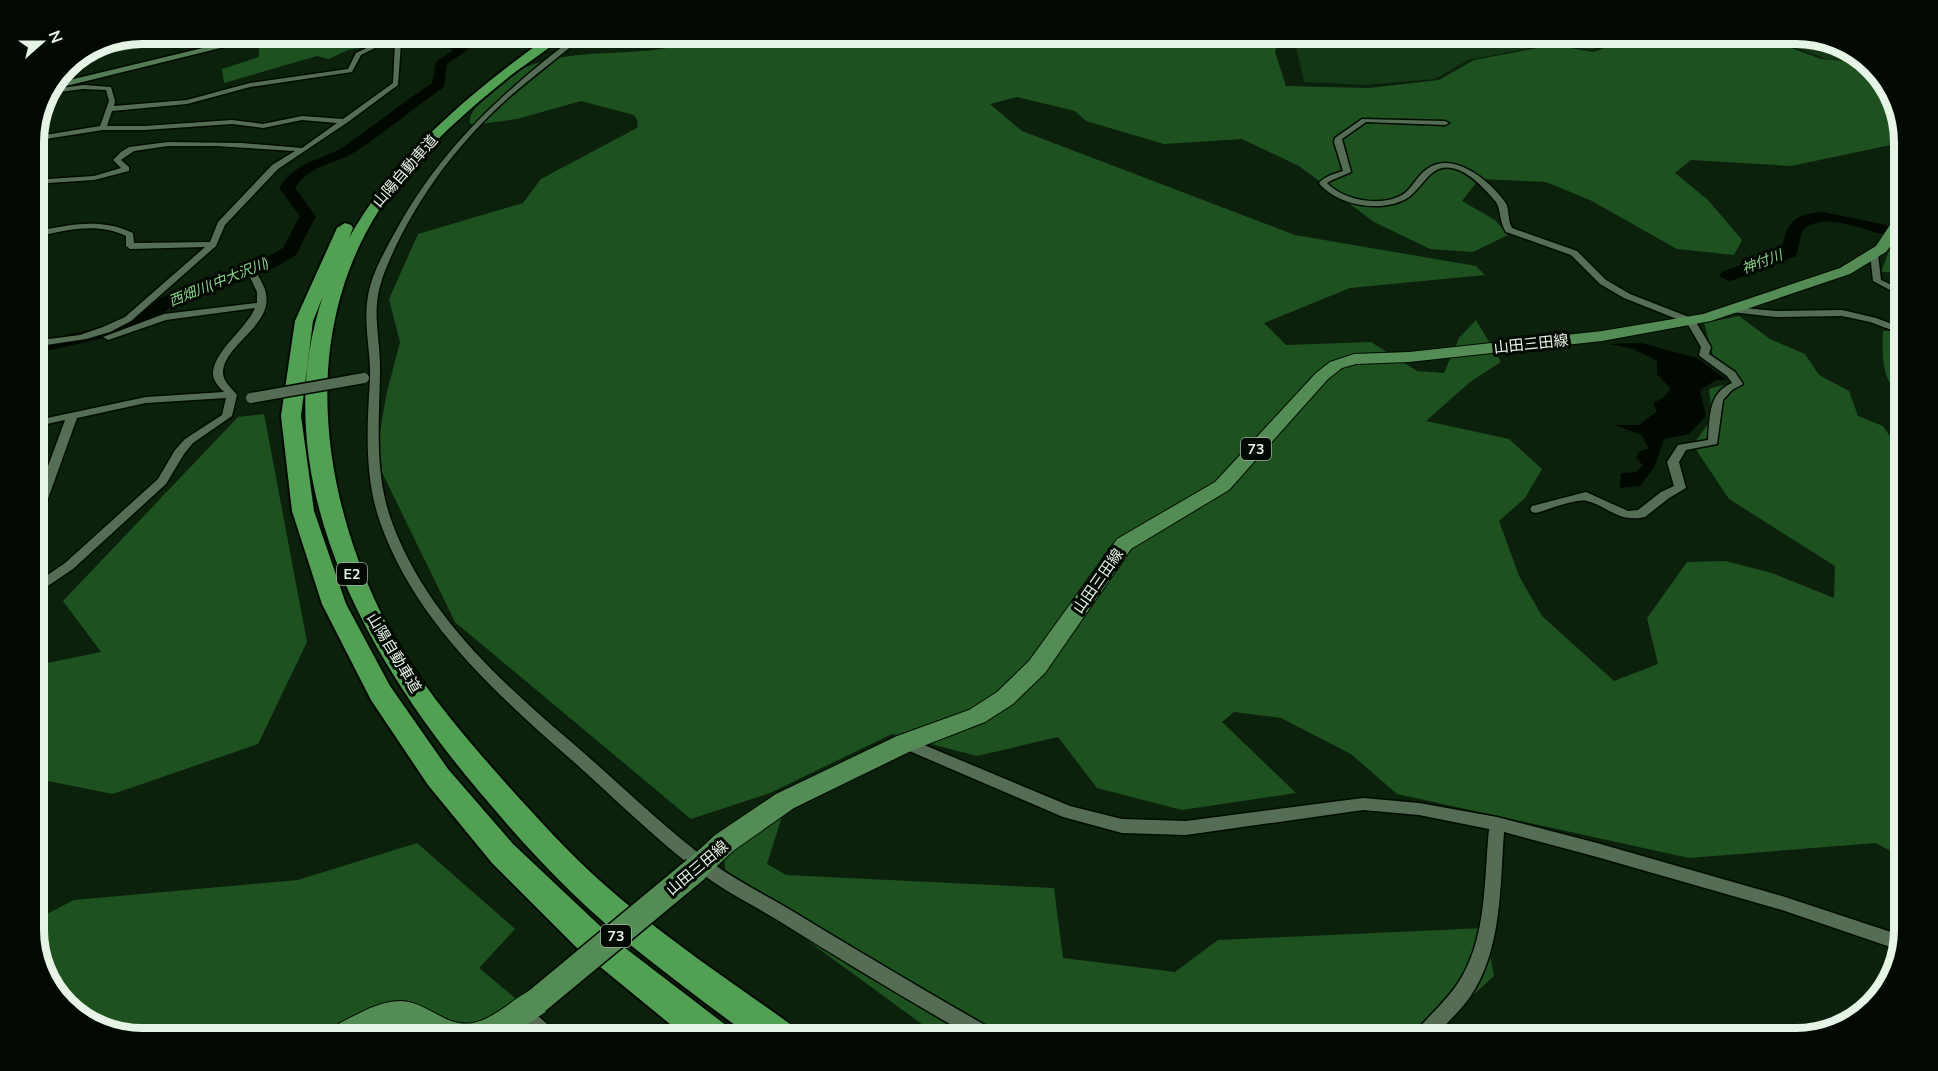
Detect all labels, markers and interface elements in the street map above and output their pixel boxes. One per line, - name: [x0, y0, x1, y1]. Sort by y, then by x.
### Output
- north arrow: [12, 12, 72, 72]
- text: N: [43, 27, 67, 47]
- street label: 山陽自動車道: [368, 130, 442, 212]
- water label: 神付川: [1739, 245, 1787, 278]
- water label: 西畑川(中大沢川): [166, 253, 272, 311]
- street label: 山田三田線: [1493, 330, 1569, 358]
- road number: 73: [1241, 438, 1271, 460]
- street label: 山田三田線: [1068, 545, 1128, 617]
- road number: E2: [337, 563, 367, 585]
- street label: 山陽自動車道: [362, 609, 426, 697]
- street label: 山田三田線: [662, 836, 732, 900]
- road number: 73: [601, 925, 631, 947]

